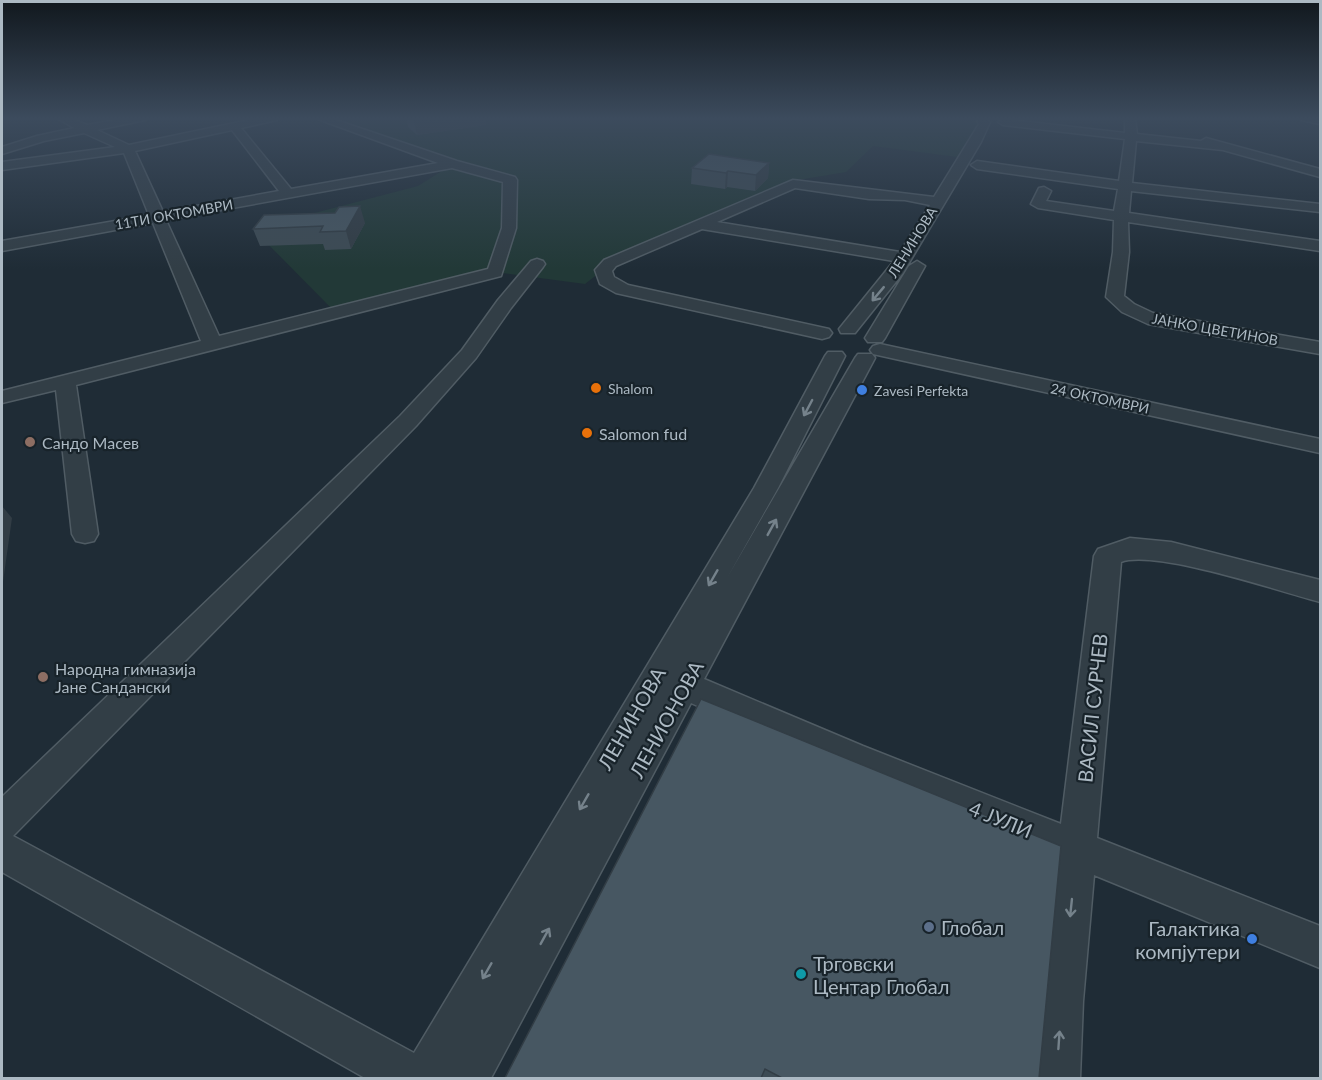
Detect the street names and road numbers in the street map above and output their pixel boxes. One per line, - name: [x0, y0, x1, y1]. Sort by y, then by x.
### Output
- street label: 11ТИ ОКТОМВРИ: [114, 195, 234, 233]
- street label: ЛЕНИНОВА: [883, 203, 941, 281]
- street label: ЈАНКО ЦВЕТИНОВ: [1151, 310, 1279, 348]
- street label: 24 ОКТОМВРИ: [1049, 379, 1151, 417]
- street label: ВАСИЛ СУРЧЕВ: [1072, 632, 1112, 784]
- street label: ЛЕНИОНОВА: [623, 656, 708, 783]
- street label: ЛЕНИНОВА: [592, 662, 670, 774]
- street label: 4 ЈУЛИ: [966, 795, 1036, 843]

